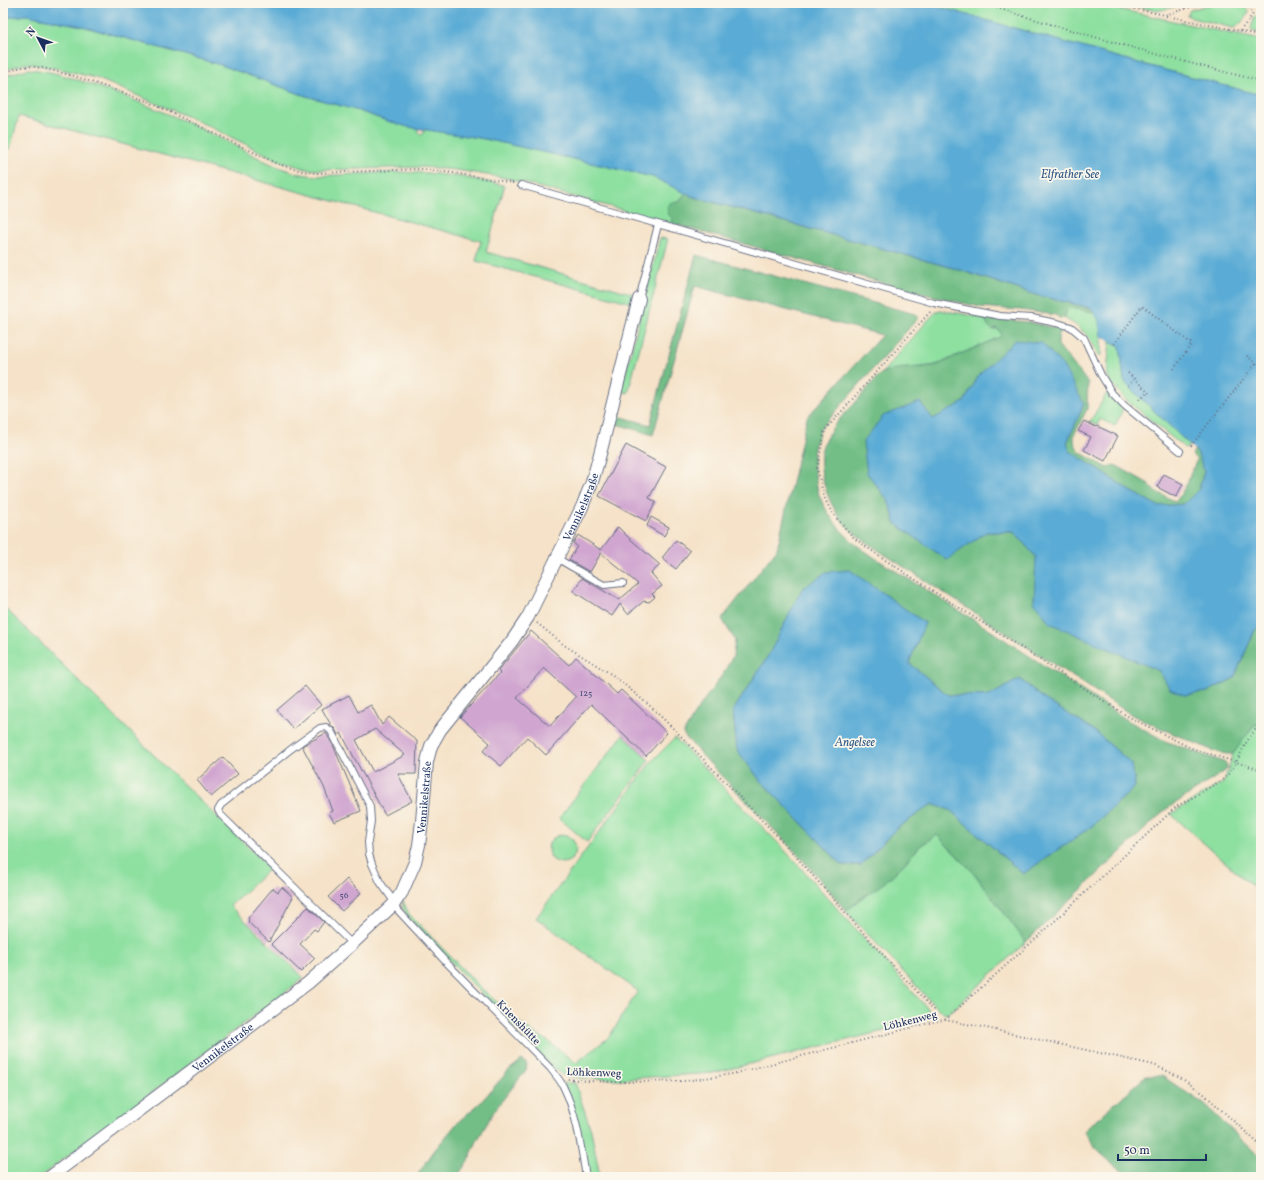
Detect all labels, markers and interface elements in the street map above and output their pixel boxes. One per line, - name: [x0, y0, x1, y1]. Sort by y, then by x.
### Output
- north arrow: [18, 18, 58, 58]
- text: N: [23, 24, 40, 40]
- water label: Elfrather See: [1041, 167, 1100, 183]
- street label: Vennikelstraße: [560, 471, 603, 544]
- house number: 125: [580, 687, 592, 700]
- water label: Angelsee: [834, 735, 876, 751]
- street label: Vennikelstraße: [414, 761, 436, 835]
- house number: 56: [340, 889, 349, 902]
- street label: Krienshütte: [493, 997, 543, 1049]
- street label: Löhkenweg: [882, 1007, 939, 1035]
- street label: Vennikelstraße: [190, 1020, 257, 1076]
- street label: Löhkenweg: [566, 1065, 622, 1082]
- scale bar: [1118, 1136, 1206, 1162]
- text: 50 m: [1124, 1143, 1150, 1159]

